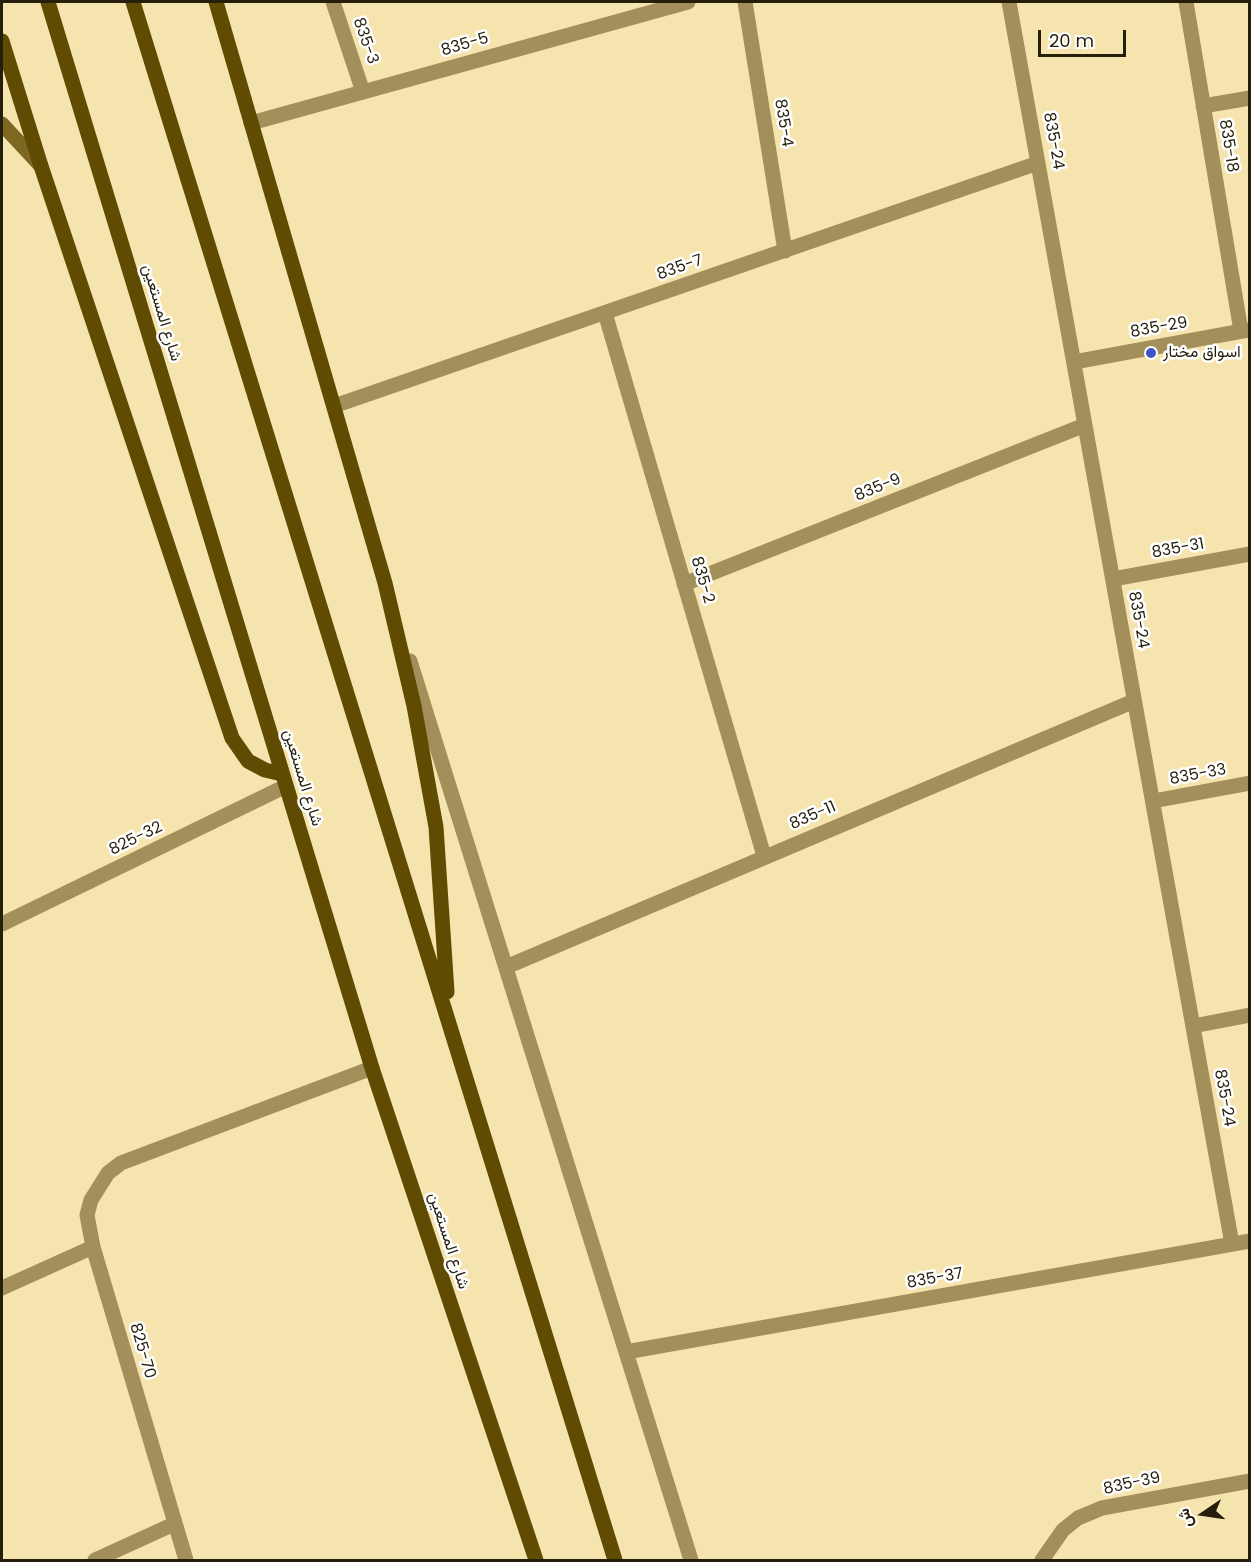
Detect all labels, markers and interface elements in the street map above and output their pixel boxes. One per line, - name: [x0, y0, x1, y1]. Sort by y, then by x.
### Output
- street label: 835-3: [348, 15, 382, 67]
- scale bar: [1041, 18, 1130, 56]
- text: 20 m: [1049, 28, 1094, 53]
- street label: 835-5: [439, 29, 491, 61]
- street label: 835-4: [770, 98, 796, 148]
- street label: 835-24: [1039, 111, 1067, 171]
- street label: 835-18: [1214, 118, 1242, 174]
- street label: 835-7: [655, 251, 705, 285]
- street label: شارع المستعين: [137, 262, 185, 364]
- street label: 835-29: [1129, 314, 1189, 342]
- place label: اسواق مختار: [1163, 343, 1241, 363]
- marker: اسواق مختار: [1144, 346, 1158, 360]
- street label: 835-9: [852, 470, 904, 506]
- street label: 835-31: [1150, 535, 1206, 563]
- street label: 835-2: [686, 554, 718, 606]
- street label: 835-24: [1124, 590, 1152, 650]
- street label: شارع المستعين: [278, 727, 326, 829]
- street label: 835-33: [1168, 761, 1228, 789]
- street label: 835-11: [787, 798, 839, 834]
- street label: 825-32: [106, 818, 166, 860]
- street label: 835-24: [1210, 1068, 1238, 1128]
- street label: شارع المستعين: [423, 1190, 473, 1292]
- street label: 835-37: [905, 1265, 965, 1293]
- street label: 825-70: [125, 1321, 159, 1381]
- street label: 835-39: [1102, 1469, 1162, 1499]
- north arrow: [1173, 1484, 1233, 1544]
- text: ش: [1172, 1506, 1198, 1530]

